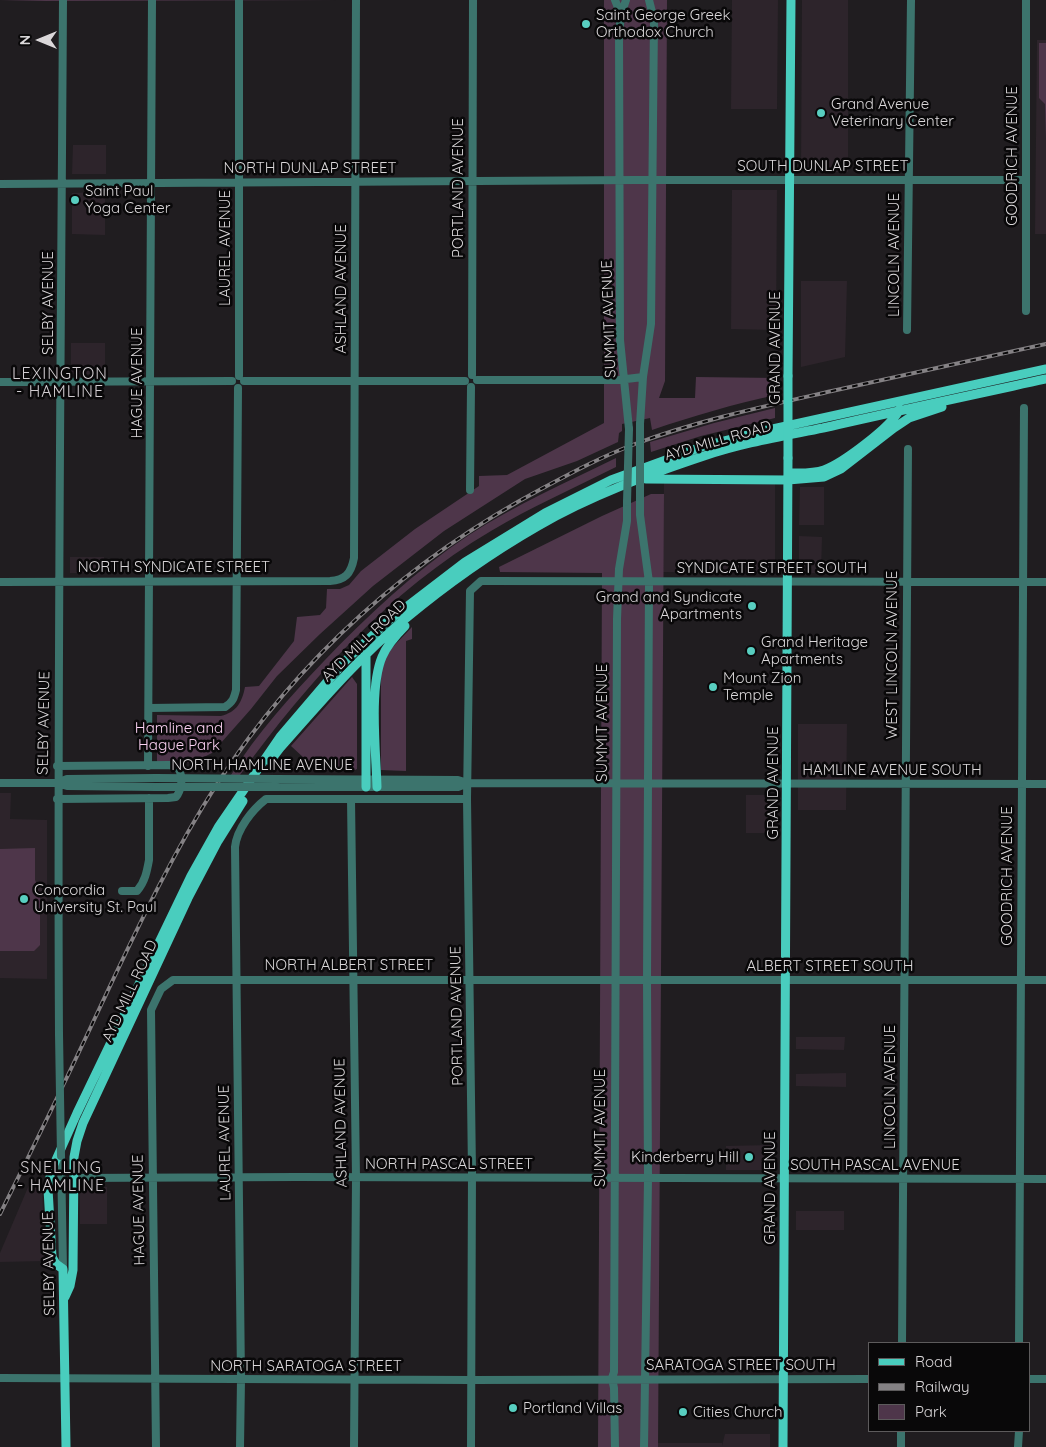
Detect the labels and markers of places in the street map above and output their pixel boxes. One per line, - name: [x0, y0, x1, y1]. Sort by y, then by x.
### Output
- place label: Saint George Greek Orthodox Church: [596, 6, 731, 41]
- marker: Saint George Greek Orthodox Church: [580, 18, 592, 30]
- place label: Grand Avenue Veterinary Center: [831, 95, 954, 130]
- marker: Grand Avenue Veterinary Center: [815, 107, 827, 119]
- place label: Saint Paul Yoga Center: [85, 182, 170, 217]
- marker: Saint Paul Yoga Center: [69, 194, 81, 206]
- place label: Grand and Syndicate Apartments: [596, 588, 742, 623]
- marker: Grand and Syndicate Apartments: [746, 600, 758, 612]
- place label: Grand Heritage Apartments: [761, 633, 868, 668]
- marker: Grand Heritage Apartments: [745, 645, 757, 657]
- place label: Mount Zion Temple: [723, 669, 801, 704]
- marker: Mount Zion Temple: [707, 681, 719, 693]
- place label: Concordia University St. Paul: [34, 881, 157, 916]
- marker: Concordia University St. Paul: [18, 893, 30, 905]
- place label: Kinderberry Hill: [631, 1148, 739, 1166]
- marker: Kinderberry Hill: [743, 1151, 755, 1163]
- place label: Portland Villas: [523, 1399, 622, 1417]
- marker: Portland Villas: [507, 1402, 519, 1414]
- place label: Cities Church: [693, 1403, 782, 1421]
- marker: Cities Church: [677, 1406, 689, 1418]

